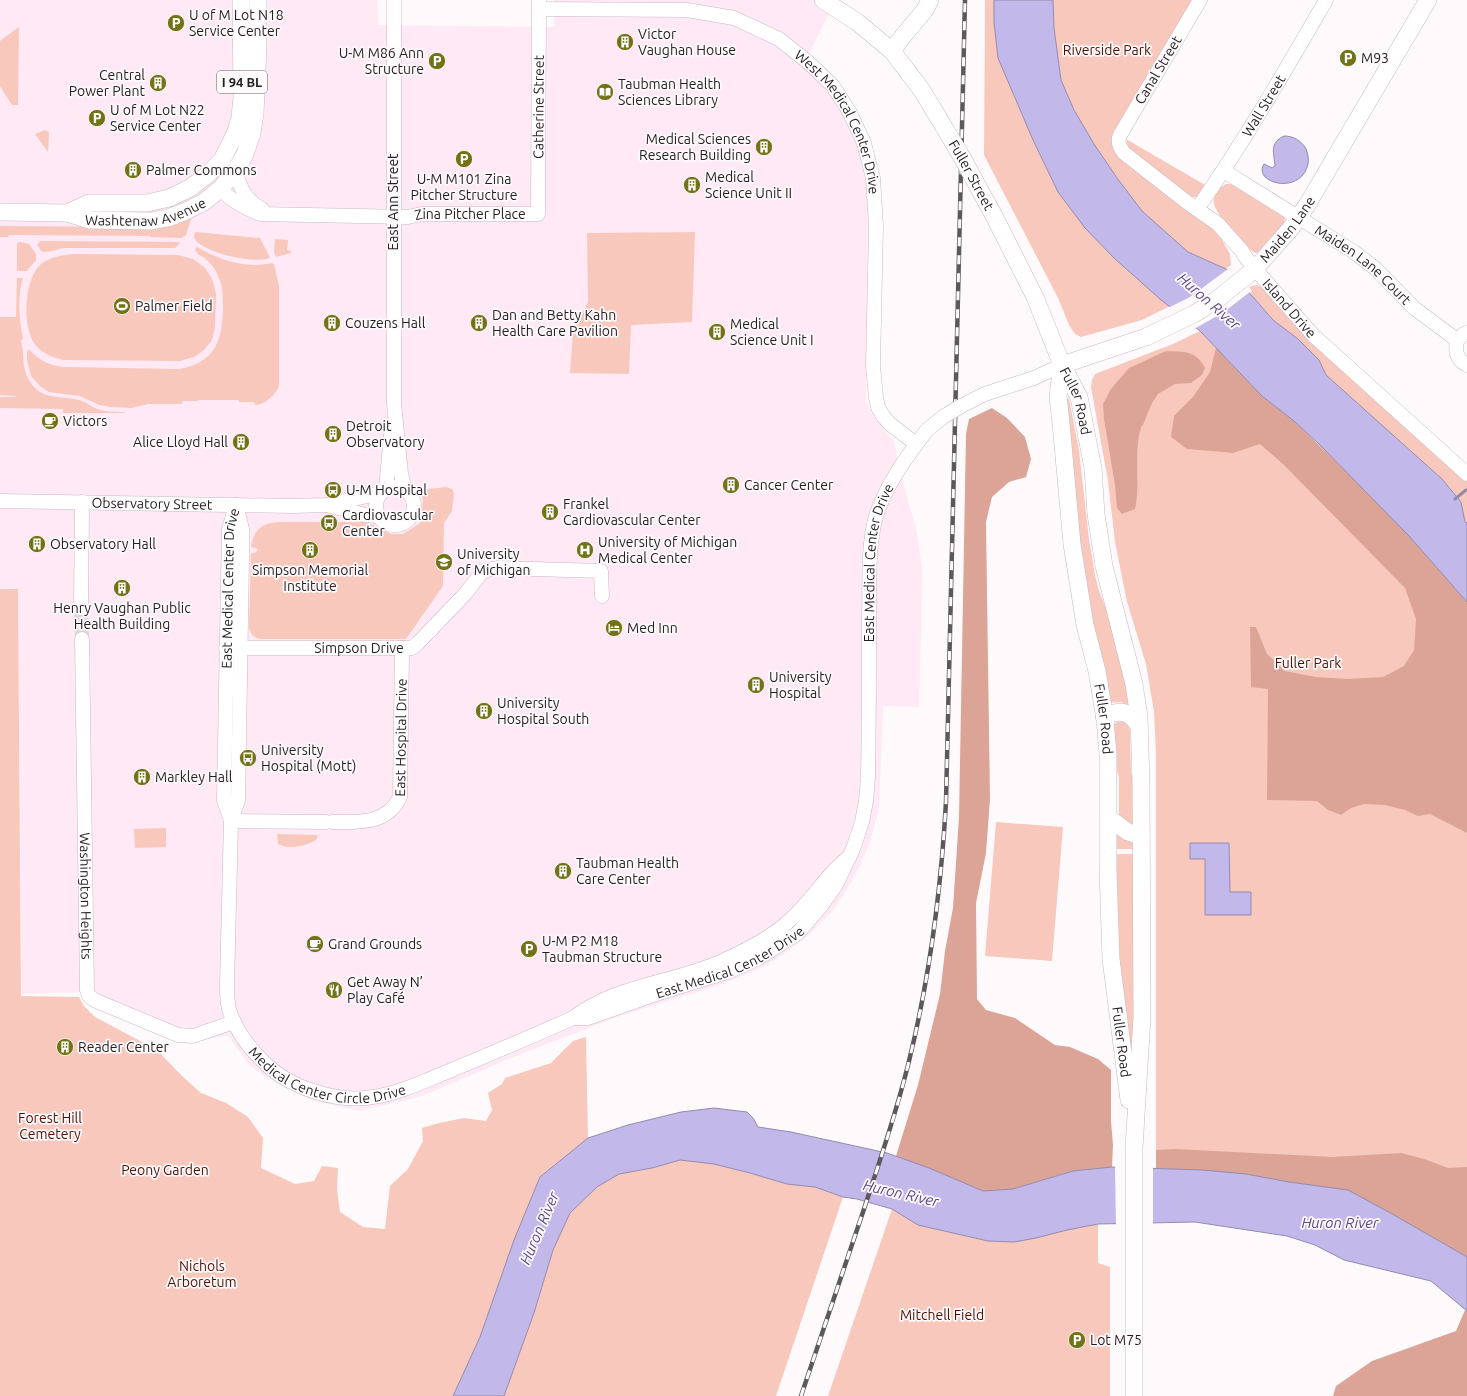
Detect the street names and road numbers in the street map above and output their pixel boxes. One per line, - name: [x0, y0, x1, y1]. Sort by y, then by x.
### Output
- street label: Canal Street: [1131, 32, 1185, 107]
- street label: West Medical Center Drive: [792, 47, 882, 195]
- street label: Catherine Street: [530, 54, 547, 159]
- road number: I 94 BL: [217, 71, 267, 93]
- street label: Wall Street: [1239, 71, 1289, 140]
- street label: Fuller Street: [945, 137, 998, 213]
- street label: East Ann Street: [385, 153, 401, 251]
- street label: Maiden Lane: [1256, 193, 1318, 266]
- street label: Washtenaw Avenue: [85, 194, 208, 229]
- street label: Zina Pitcher Place: [413, 206, 526, 223]
- street label: Maiden Lane Court: [1312, 222, 1414, 308]
- street label: Island Drive: [1259, 275, 1320, 341]
- street label: Fuller Road: [1057, 364, 1094, 436]
- street label: East Medical Center Drive: [861, 481, 897, 642]
- street label: Observatory Street: [91, 495, 213, 513]
- street label: East Medical Center Drive: [218, 506, 243, 669]
- street label: Simpson Drive: [314, 640, 404, 656]
- street label: East Hospital Drive: [392, 678, 410, 797]
- street label: Fuller Road: [1091, 682, 1116, 755]
- street label: Washington Heights: [77, 832, 95, 960]
- street label: East Medical Center Drive: [654, 923, 808, 1001]
- street label: Fuller Road: [1109, 1006, 1134, 1078]
- street label: Medical Center Circle Drive: [246, 1044, 408, 1106]

